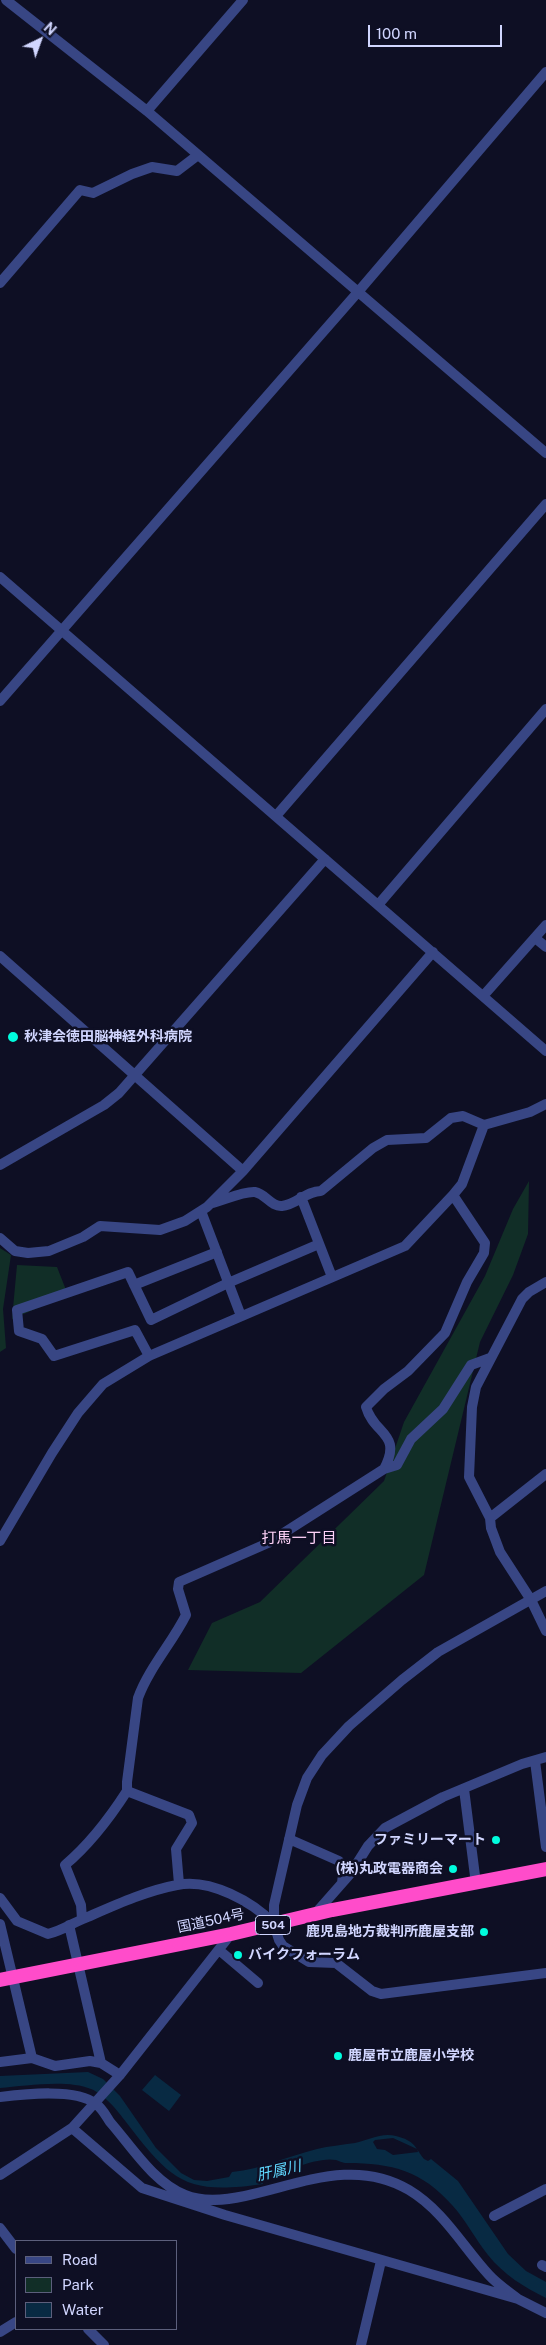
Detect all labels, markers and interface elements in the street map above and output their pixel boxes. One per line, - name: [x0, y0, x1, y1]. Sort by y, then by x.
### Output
- north arrow: [15, 15, 65, 65]
- scale bar: [371, 15, 505, 47]
- text: N: [41, 19, 59, 38]
- text: 100 m: [376, 25, 417, 42]
- place label: 秋津会徳田脳神経外科病院: [24, 1029, 192, 1045]
- marker: 秋津会徳田脳神経外科病院: [6, 1030, 20, 1044]
- district label: 打馬一丁目: [262, 1529, 336, 1547]
- place label: ファミリーマート: [374, 1832, 486, 1848]
- marker: ファミリーマート: [490, 1834, 502, 1846]
- place label: (株)丸政電器商会: [336, 1861, 443, 1877]
- marker: (株)丸政電器商会: [447, 1863, 459, 1875]
- street label: 国道504号: [176, 1906, 246, 1936]
- road number: 504: [256, 1916, 290, 1934]
- place label: 鹿児島地方裁判所鹿屋支部: [306, 1924, 474, 1940]
- marker: 鹿児島地方裁判所鹿屋支部: [478, 1926, 490, 1938]
- place label: バイクフォーラム: [248, 1947, 360, 1963]
- marker: バイクフォーラム: [232, 1949, 244, 1961]
- place label: 鹿屋市立鹿屋小学校: [348, 2048, 474, 2064]
- marker: 鹿屋市立鹿屋小学校: [332, 2050, 344, 2062]
- water label: 肝属川: [255, 2157, 303, 2185]
- legend: [15, 2240, 178, 2330]
- text: Road: [62, 2251, 98, 2268]
- text: Park: [62, 2276, 94, 2293]
- text: Water: [62, 2301, 104, 2318]

